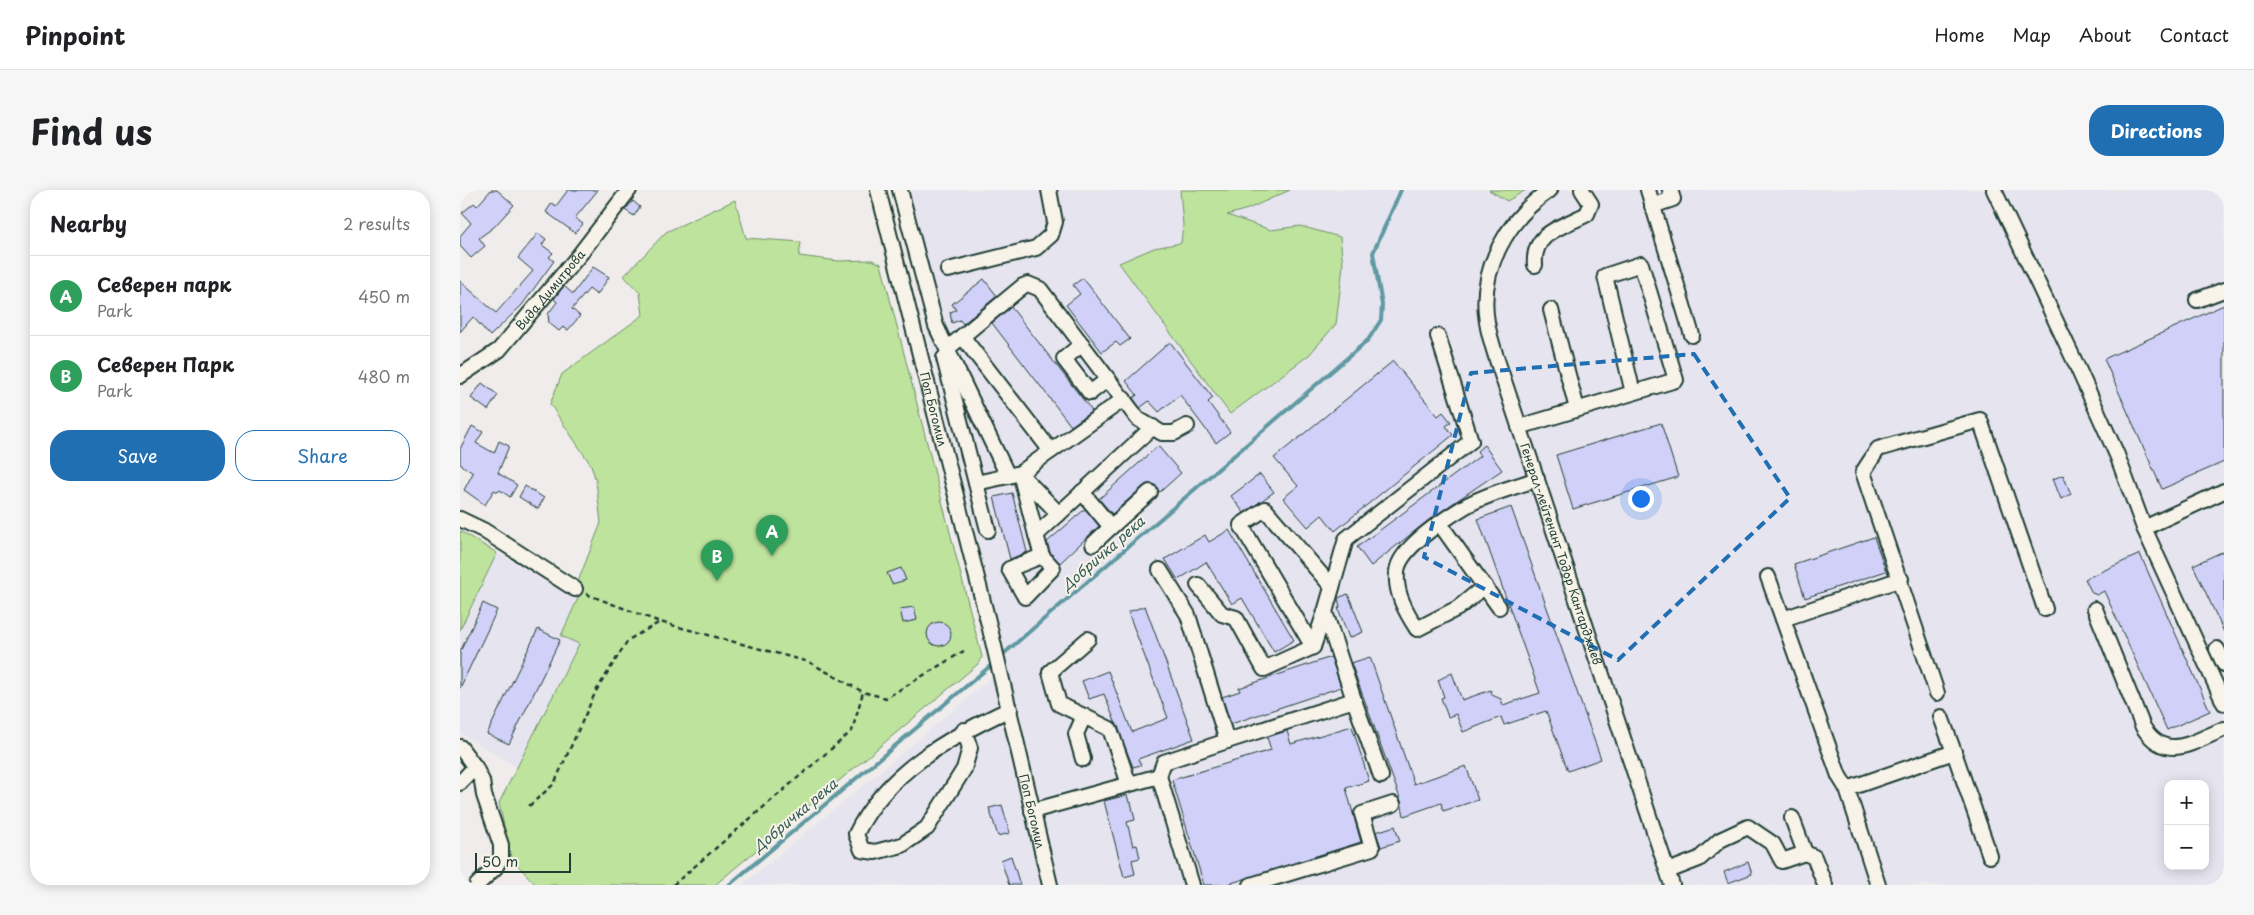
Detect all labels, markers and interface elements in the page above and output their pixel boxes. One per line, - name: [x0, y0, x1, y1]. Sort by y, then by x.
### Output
- text: Pinpoint: [25, 17, 126, 53]
- text: Home: [1934, 21, 1984, 48]
- text: Map: [2012, 21, 2051, 48]
- text: About: [2079, 21, 2131, 48]
- text: Contact: [2159, 21, 2229, 48]
- text: Find us: [30, 104, 152, 157]
- button: Directions: [2089, 105, 2224, 156]
- text: Nearby: [50, 207, 127, 239]
- text: 2 results: [343, 211, 410, 235]
- street label: Вида Димитрова: [511, 245, 590, 334]
- text: Северен парк: [97, 270, 231, 298]
- text: A: [60, 284, 72, 308]
- text: 450 m: [358, 284, 410, 308]
- text: Park: [97, 298, 133, 322]
- text: Северен Парк: [97, 350, 234, 378]
- text: B: [61, 364, 71, 388]
- text: 480 m: [358, 364, 410, 388]
- street label: Поп Богомил: [916, 370, 952, 448]
- text: Park: [97, 378, 133, 402]
- button: Save: [50, 430, 225, 481]
- button: Share: [235, 430, 410, 481]
- street label: Генерал-лейтенант Тодор Кантарджиев: [1516, 441, 1607, 667]
- your location: [1628, 486, 1654, 512]
- water label: Добричка река: [1055, 510, 1150, 596]
- pin: A: [756, 515, 788, 556]
- pin: B: [701, 540, 733, 581]
- street label: Поп Богомил: [1015, 772, 1050, 850]
- water label: Добричка река: [747, 773, 843, 858]
- map controls: [2164, 780, 2209, 870]
- button: +: [2164, 780, 2209, 825]
- button: −: [2164, 825, 2209, 870]
- scale bar: [475, 850, 571, 873]
- text: 50 m: [482, 851, 518, 872]

